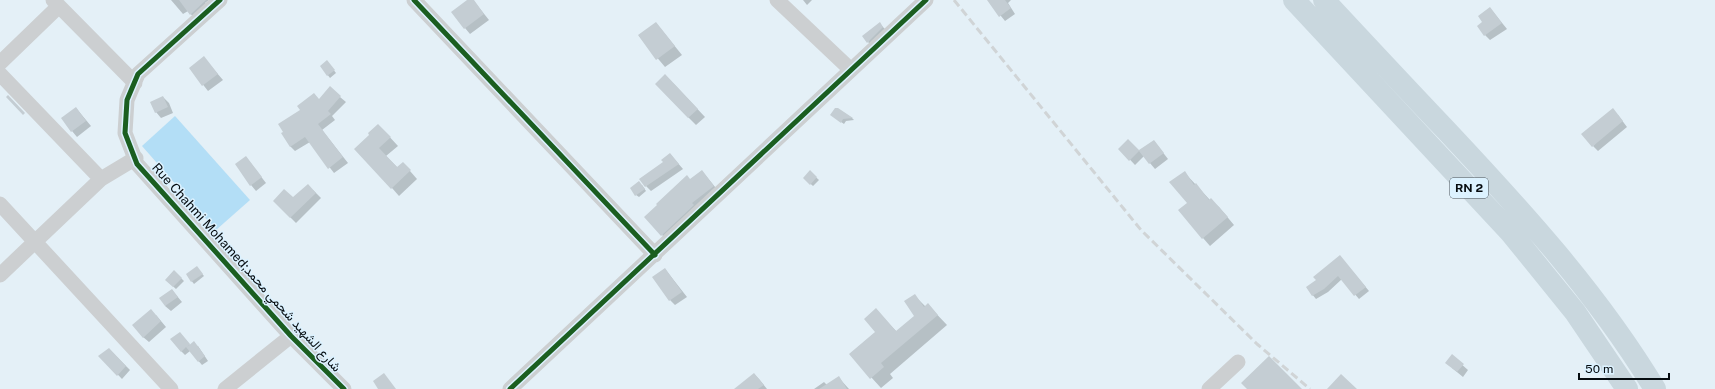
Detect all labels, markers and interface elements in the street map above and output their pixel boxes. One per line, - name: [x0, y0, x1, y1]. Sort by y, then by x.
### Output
- street label: Rue Chahmi Mohamed;شارع الشهيد شحمي محمد: [147, 160, 344, 377]
- road number: RN 2: [1450, 178, 1488, 198]
- scale bar: [1579, 355, 1669, 381]
- text: 50 m: [1585, 362, 1613, 376]

